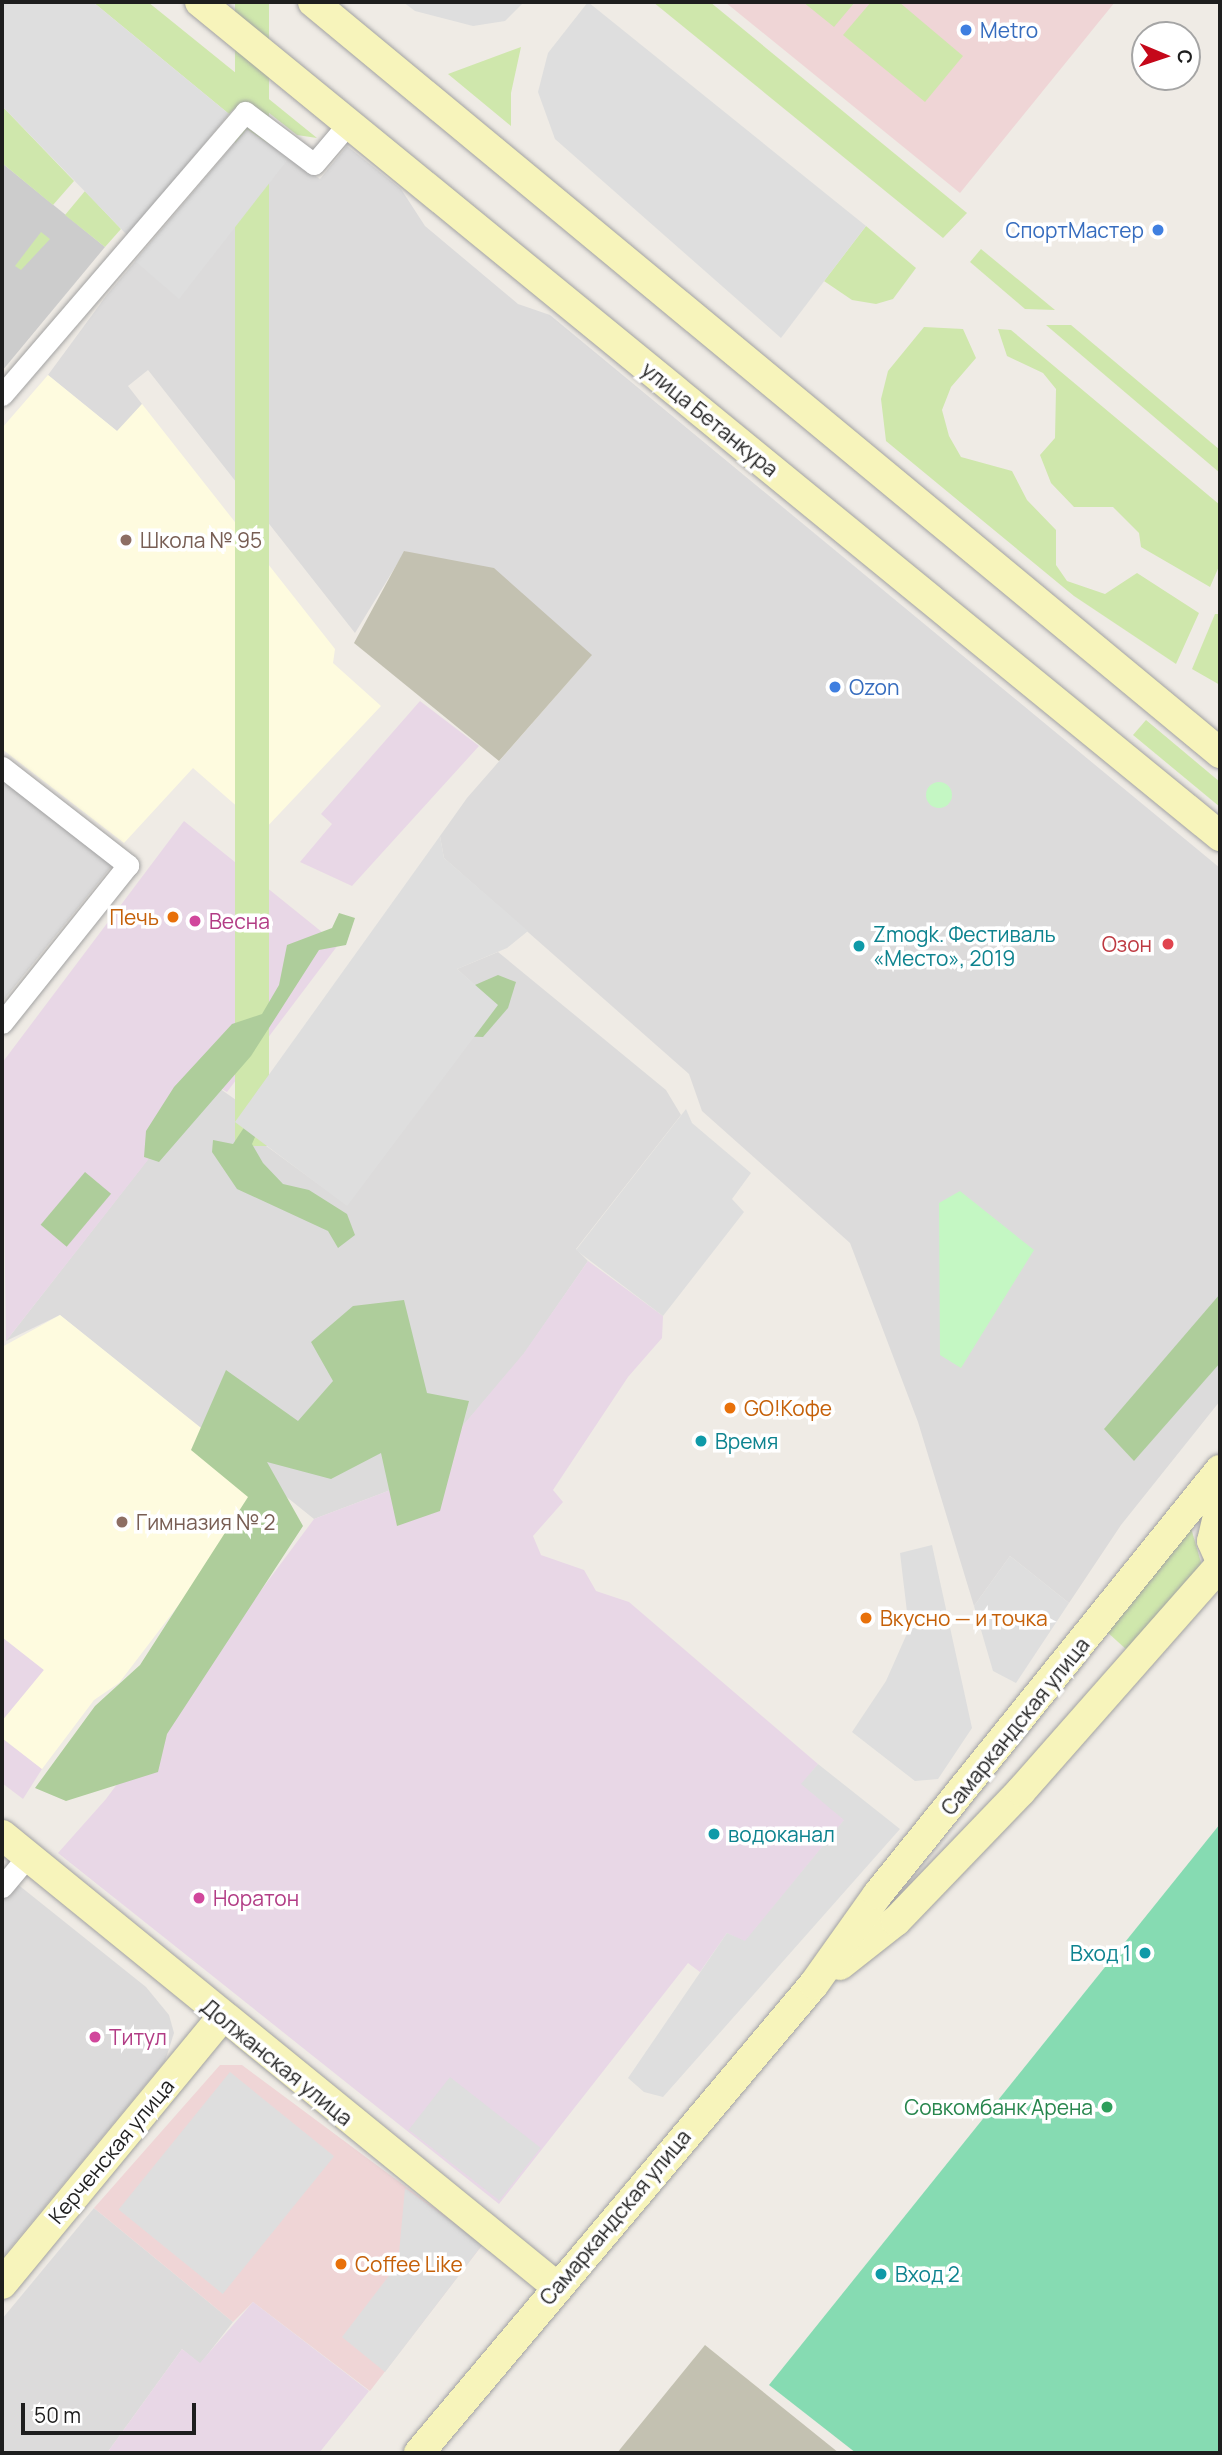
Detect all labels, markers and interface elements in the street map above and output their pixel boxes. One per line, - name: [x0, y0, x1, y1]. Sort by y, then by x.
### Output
- place label: Metro: [980, 17, 1038, 43]
- north arrow: [1131, 21, 1201, 91]
- marker: Metro: [958, 22, 974, 38]
- text: С: [1172, 49, 1198, 64]
- place label: СпортМастер: [1006, 217, 1144, 243]
- marker: СпортМастер: [1150, 222, 1166, 238]
- street label: улица Бетанкура: [637, 356, 783, 482]
- place label: Школа № 95: [140, 527, 262, 553]
- marker: Школа № 95: [118, 532, 134, 548]
- place label: Ozon: [849, 674, 899, 700]
- marker: Ozon: [827, 679, 843, 695]
- place label: Печь: [110, 904, 159, 930]
- place label: Весна: [209, 908, 270, 934]
- marker: Печь: [165, 909, 181, 925]
- marker: Весна: [187, 913, 203, 929]
- place label: Zmogk. Фестиваль «Место», 2019: [873, 921, 1056, 971]
- place label: Озон: [1102, 931, 1152, 957]
- marker: Озон: [1158, 934, 1178, 954]
- marker: Zmogk. Фестиваль «Место», 2019: [851, 938, 867, 954]
- place label: GO!Кофе: [744, 1395, 832, 1421]
- marker: GO!Кофе: [722, 1400, 738, 1416]
- place label: Время: [715, 1428, 778, 1454]
- marker: Время: [693, 1433, 709, 1449]
- place label: Гимназия № 2: [136, 1509, 275, 1535]
- marker: Гимназия № 2: [114, 1514, 130, 1530]
- place label: Вкусно — и точка: [880, 1605, 1048, 1631]
- marker: Вкусно — и точка: [858, 1610, 874, 1626]
- street label: Самаркандская улица: [936, 1632, 1094, 1820]
- place label: водоканал: [728, 1821, 835, 1847]
- marker: водоканал: [706, 1826, 722, 1842]
- place label: Норатон: [213, 1885, 299, 1911]
- marker: Норатон: [191, 1890, 207, 1906]
- place label: Вход 1: [1070, 1940, 1131, 1966]
- marker: Вход 1: [1137, 1945, 1153, 1961]
- street label: Должанская улица: [196, 1993, 358, 2131]
- place label: Титул: [109, 2024, 167, 2050]
- marker: Титул: [87, 2029, 103, 2045]
- street label: Керченская улица: [43, 2073, 179, 2229]
- place label: Совкомбанк Арена: [904, 2094, 1093, 2120]
- marker: Совкомбанк Арена: [1099, 2099, 1115, 2115]
- street label: Самаркандская улица: [534, 2124, 696, 2310]
- place label: Coffee Like: [355, 2251, 463, 2277]
- marker: Coffee Like: [333, 2256, 349, 2272]
- place label: Вход 2: [895, 2261, 960, 2287]
- marker: Вход 2: [873, 2266, 889, 2282]
- scale bar: [24, 2388, 200, 2432]
- text: 50 m: [34, 2401, 81, 2429]

